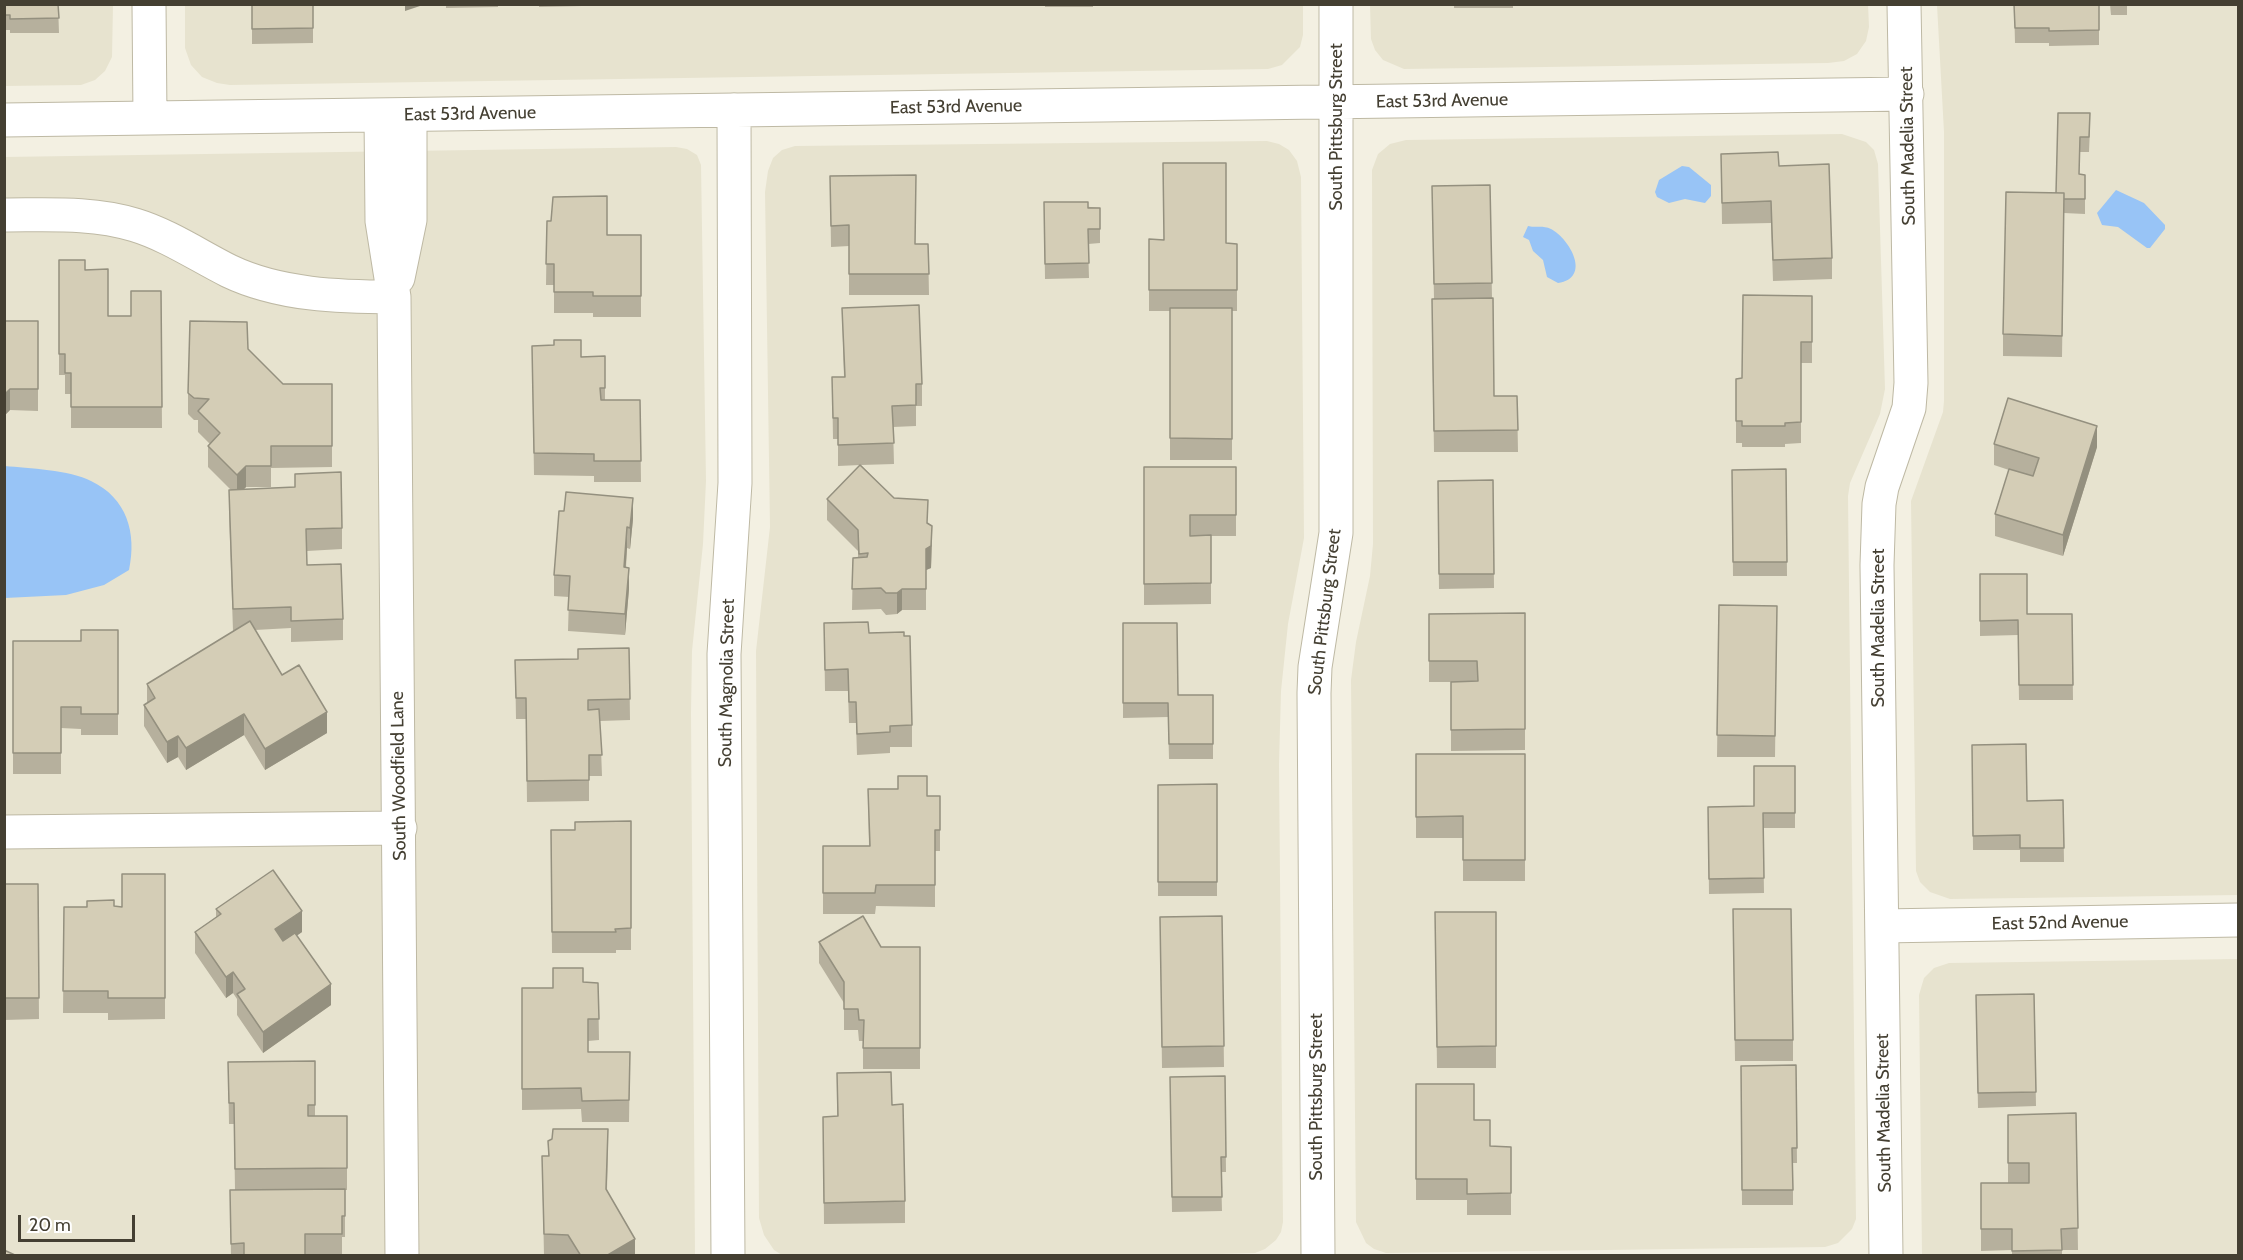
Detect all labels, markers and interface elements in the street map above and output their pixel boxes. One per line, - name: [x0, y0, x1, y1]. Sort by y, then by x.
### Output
- street label: South Pittsburg Street: [1326, 43, 1348, 211]
- street label: South Madelia Street: [1896, 66, 1920, 226]
- street label: East 53rd Avenue: [1376, 89, 1508, 113]
- street label: East 53rd Avenue: [890, 95, 1022, 119]
- street label: East 53rd Avenue: [404, 102, 536, 126]
- street label: South Pittsburg Street: [1304, 528, 1346, 696]
- street label: South Madelia Street: [1868, 548, 1890, 708]
- street label: South Magnolia Street: [715, 598, 739, 768]
- street label: South Woodfield Lane: [387, 691, 411, 861]
- street label: East 52nd Avenue: [1992, 911, 2128, 935]
- street label: South Pittsburg Street: [1306, 1013, 1328, 1181]
- street label: South Madelia Street: [1872, 1033, 1896, 1193]
- scale bar: [21, 1203, 138, 1241]
- text: 20 m: [29, 1214, 71, 1236]

